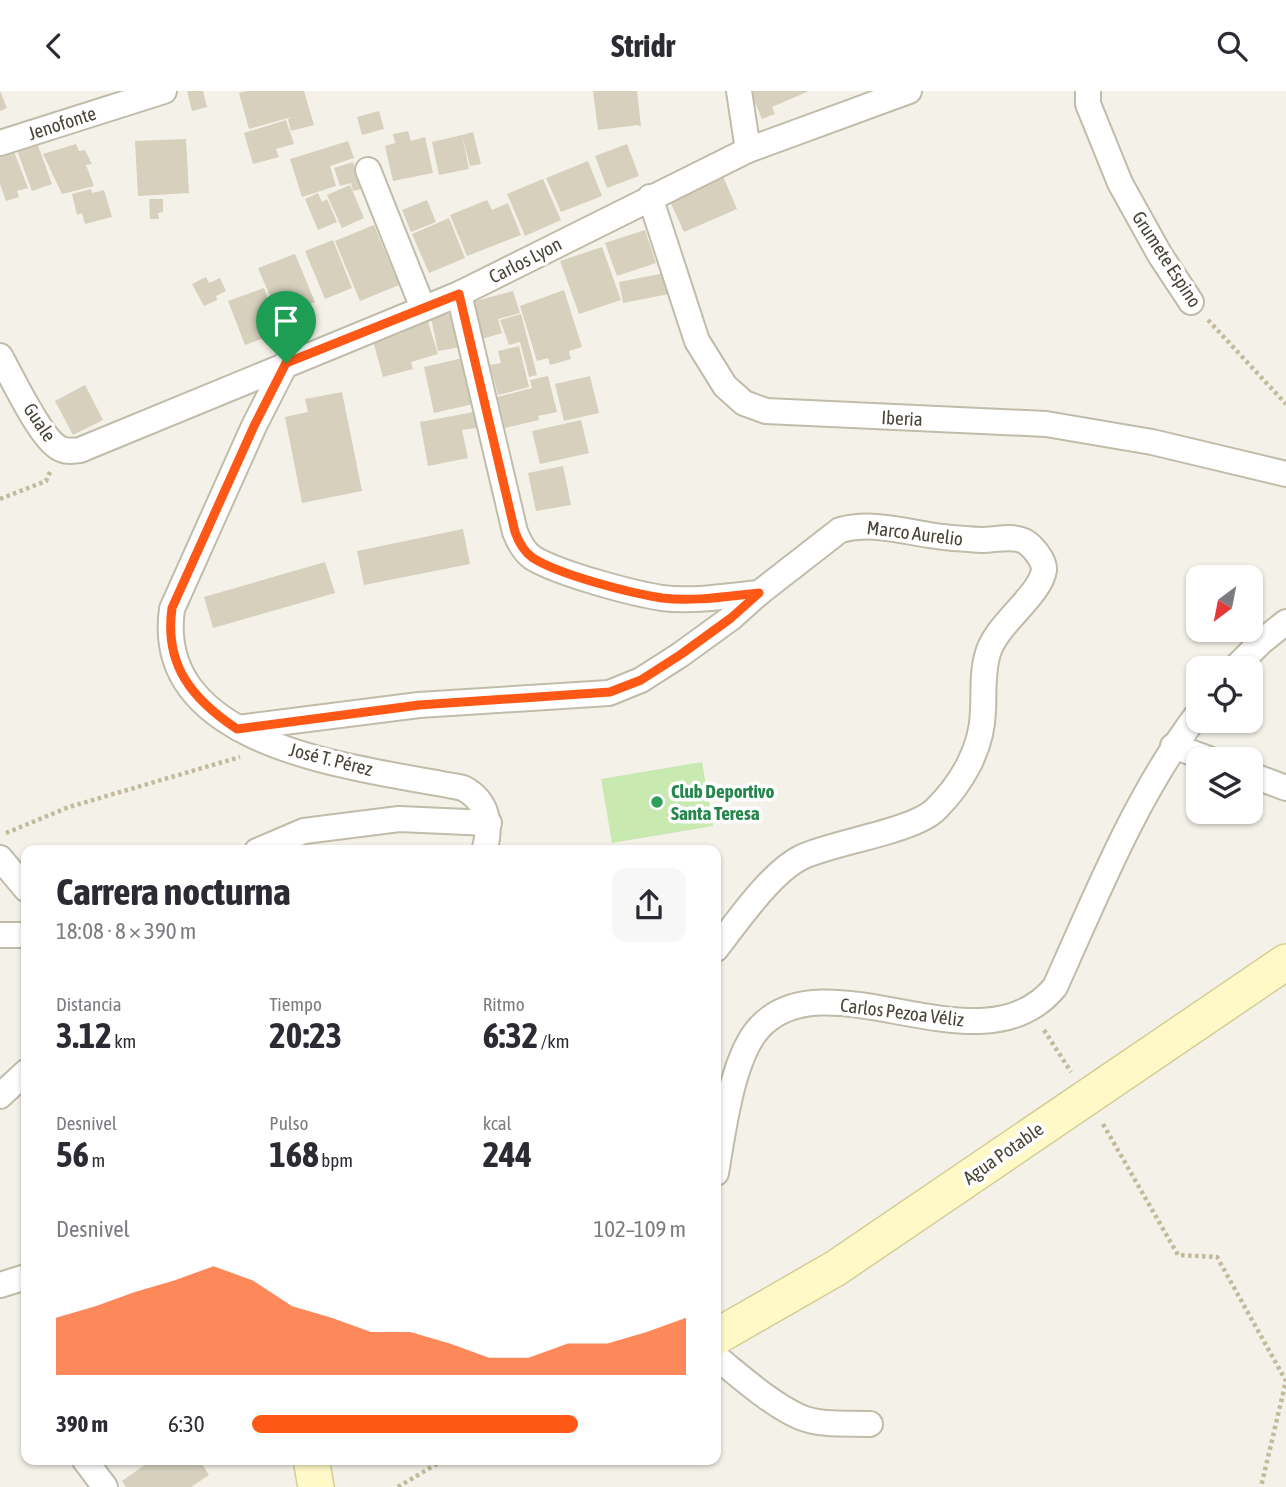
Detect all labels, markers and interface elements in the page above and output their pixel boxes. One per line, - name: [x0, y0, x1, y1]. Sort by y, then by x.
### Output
- icon: back: [35, 27, 73, 65]
- text: Stridr: [611, 27, 675, 64]
- icon: search: [1213, 27, 1251, 65]
- street label: Jenofonte: [25, 102, 99, 144]
- street label: Grumete Espino: [1128, 207, 1206, 311]
- street label: Carlos Lyon: [485, 232, 565, 288]
- pin: [256, 291, 316, 363]
- icon: arrive: [267, 302, 305, 340]
- street label: Guale: [19, 399, 61, 445]
- street label: Iberia: [881, 406, 923, 430]
- street label: Marco Aurelio: [866, 516, 964, 550]
- north arrow: [1186, 565, 1264, 642]
- map controls: [1186, 565, 1263, 824]
- button: locate: [1186, 656, 1263, 733]
- street label: José T. Pérez: [287, 738, 375, 780]
- button: layers: [1186, 747, 1263, 824]
- place label: Club Deportivo Santa Teresa: [671, 780, 774, 824]
- marker: Club Deportivo Santa Teresa: [649, 794, 665, 810]
- button: share: [612, 868, 686, 942]
- text: Carrera nocturna: [56, 870, 291, 913]
- text: 18:08 · 8 × 390 m: [56, 918, 196, 944]
- text: Distancia: [56, 993, 121, 1015]
- text: Tiempo: [269, 993, 322, 1015]
- text: Ritmo: [483, 993, 525, 1015]
- street label: Carlos Pezoa Véliz: [839, 993, 965, 1031]
- text: 3.12: [56, 1015, 112, 1055]
- text: 20:23: [269, 1015, 342, 1055]
- text: 6:32: [483, 1015, 538, 1055]
- text: km: [112, 1030, 136, 1052]
- text: /km: [538, 1030, 569, 1052]
- text: Desnivel: [56, 1112, 117, 1134]
- text: Pulso: [269, 1112, 309, 1134]
- text: kcal: [483, 1112, 512, 1134]
- street label: Agua Potable: [959, 1117, 1047, 1189]
- text: 56: [56, 1134, 89, 1174]
- text: 168: [269, 1134, 319, 1174]
- text: 244: [483, 1134, 532, 1174]
- text: m: [89, 1149, 105, 1171]
- text: bpm: [319, 1149, 353, 1171]
- text: Desnivel: [56, 1216, 130, 1242]
- text: 102–109 m: [593, 1216, 686, 1242]
- text: 390 m: [56, 1411, 108, 1437]
- text: 6:30: [168, 1411, 205, 1437]

